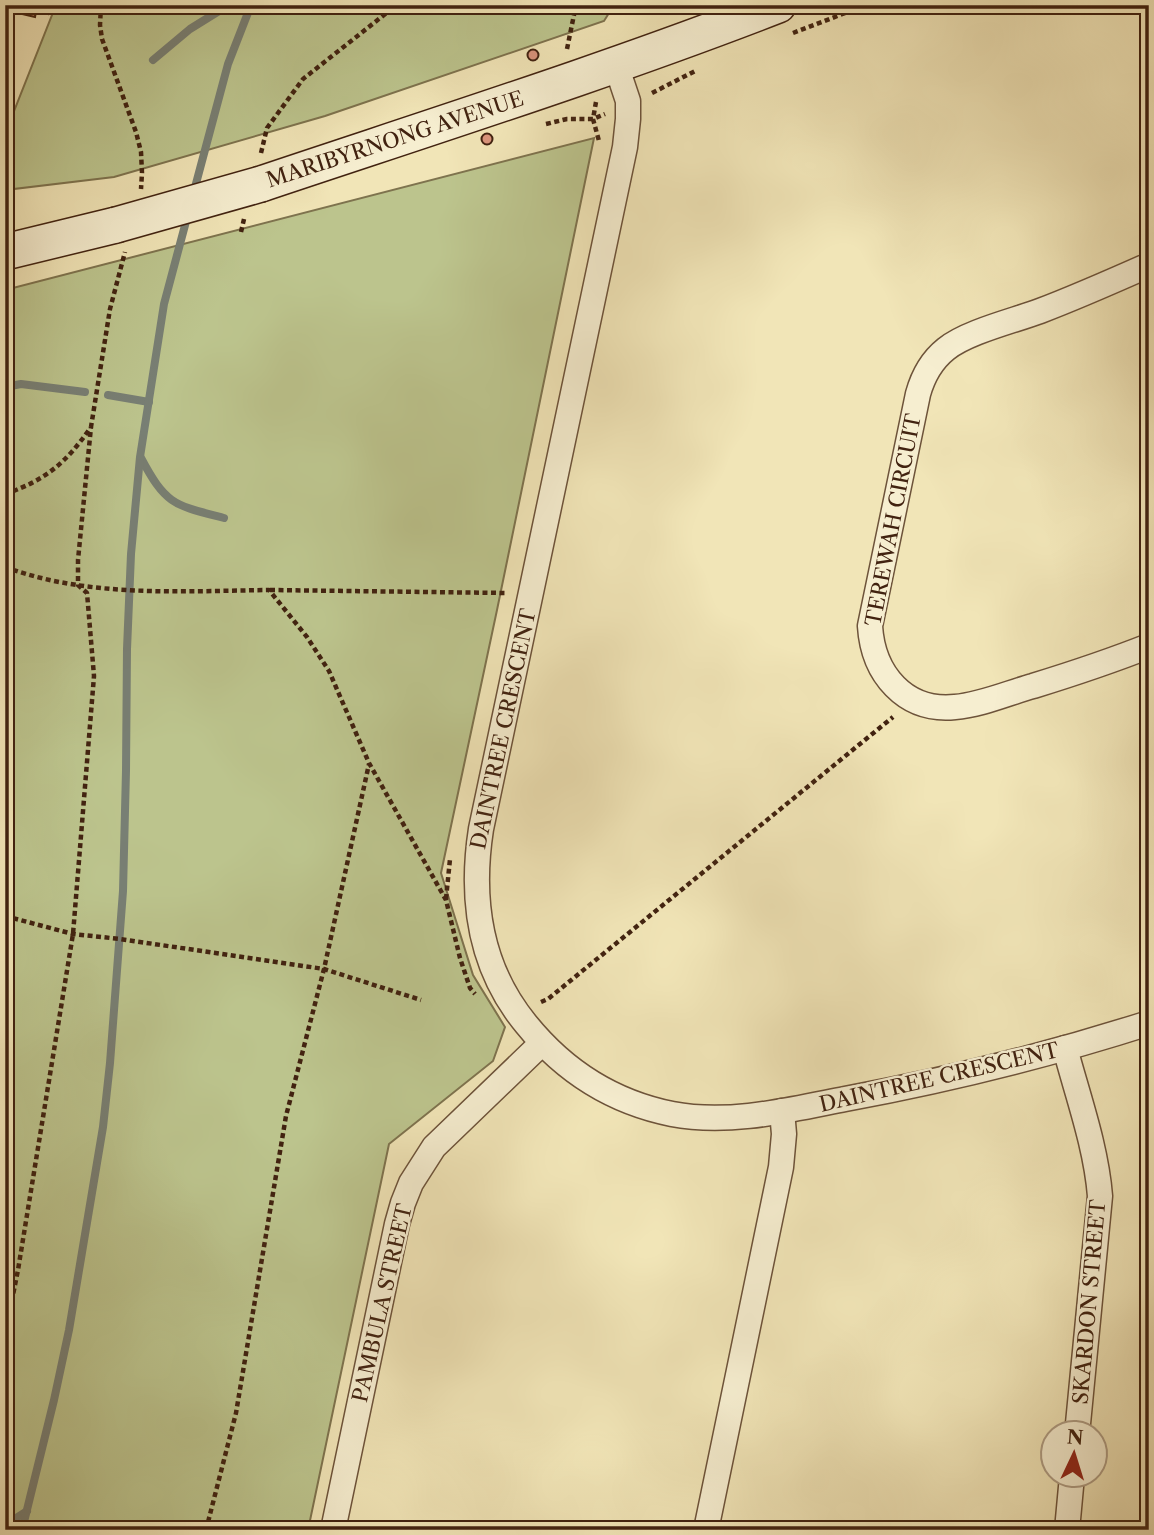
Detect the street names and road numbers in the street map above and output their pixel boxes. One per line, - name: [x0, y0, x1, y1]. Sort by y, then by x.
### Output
- street label: MARIBYRNONG AVENUE: [263, 86, 527, 192]
- street label: TEREWAH CIRCUIT: [860, 411, 926, 628]
- street label: DAINTREE CRESCENT: [465, 606, 541, 851]
- street label: DAINTREE CRESCENT: [817, 1037, 1061, 1117]
- street label: SKARDON STREET: [1068, 1198, 1110, 1405]
- street label: PAMBULA STREET: [347, 1201, 417, 1405]

